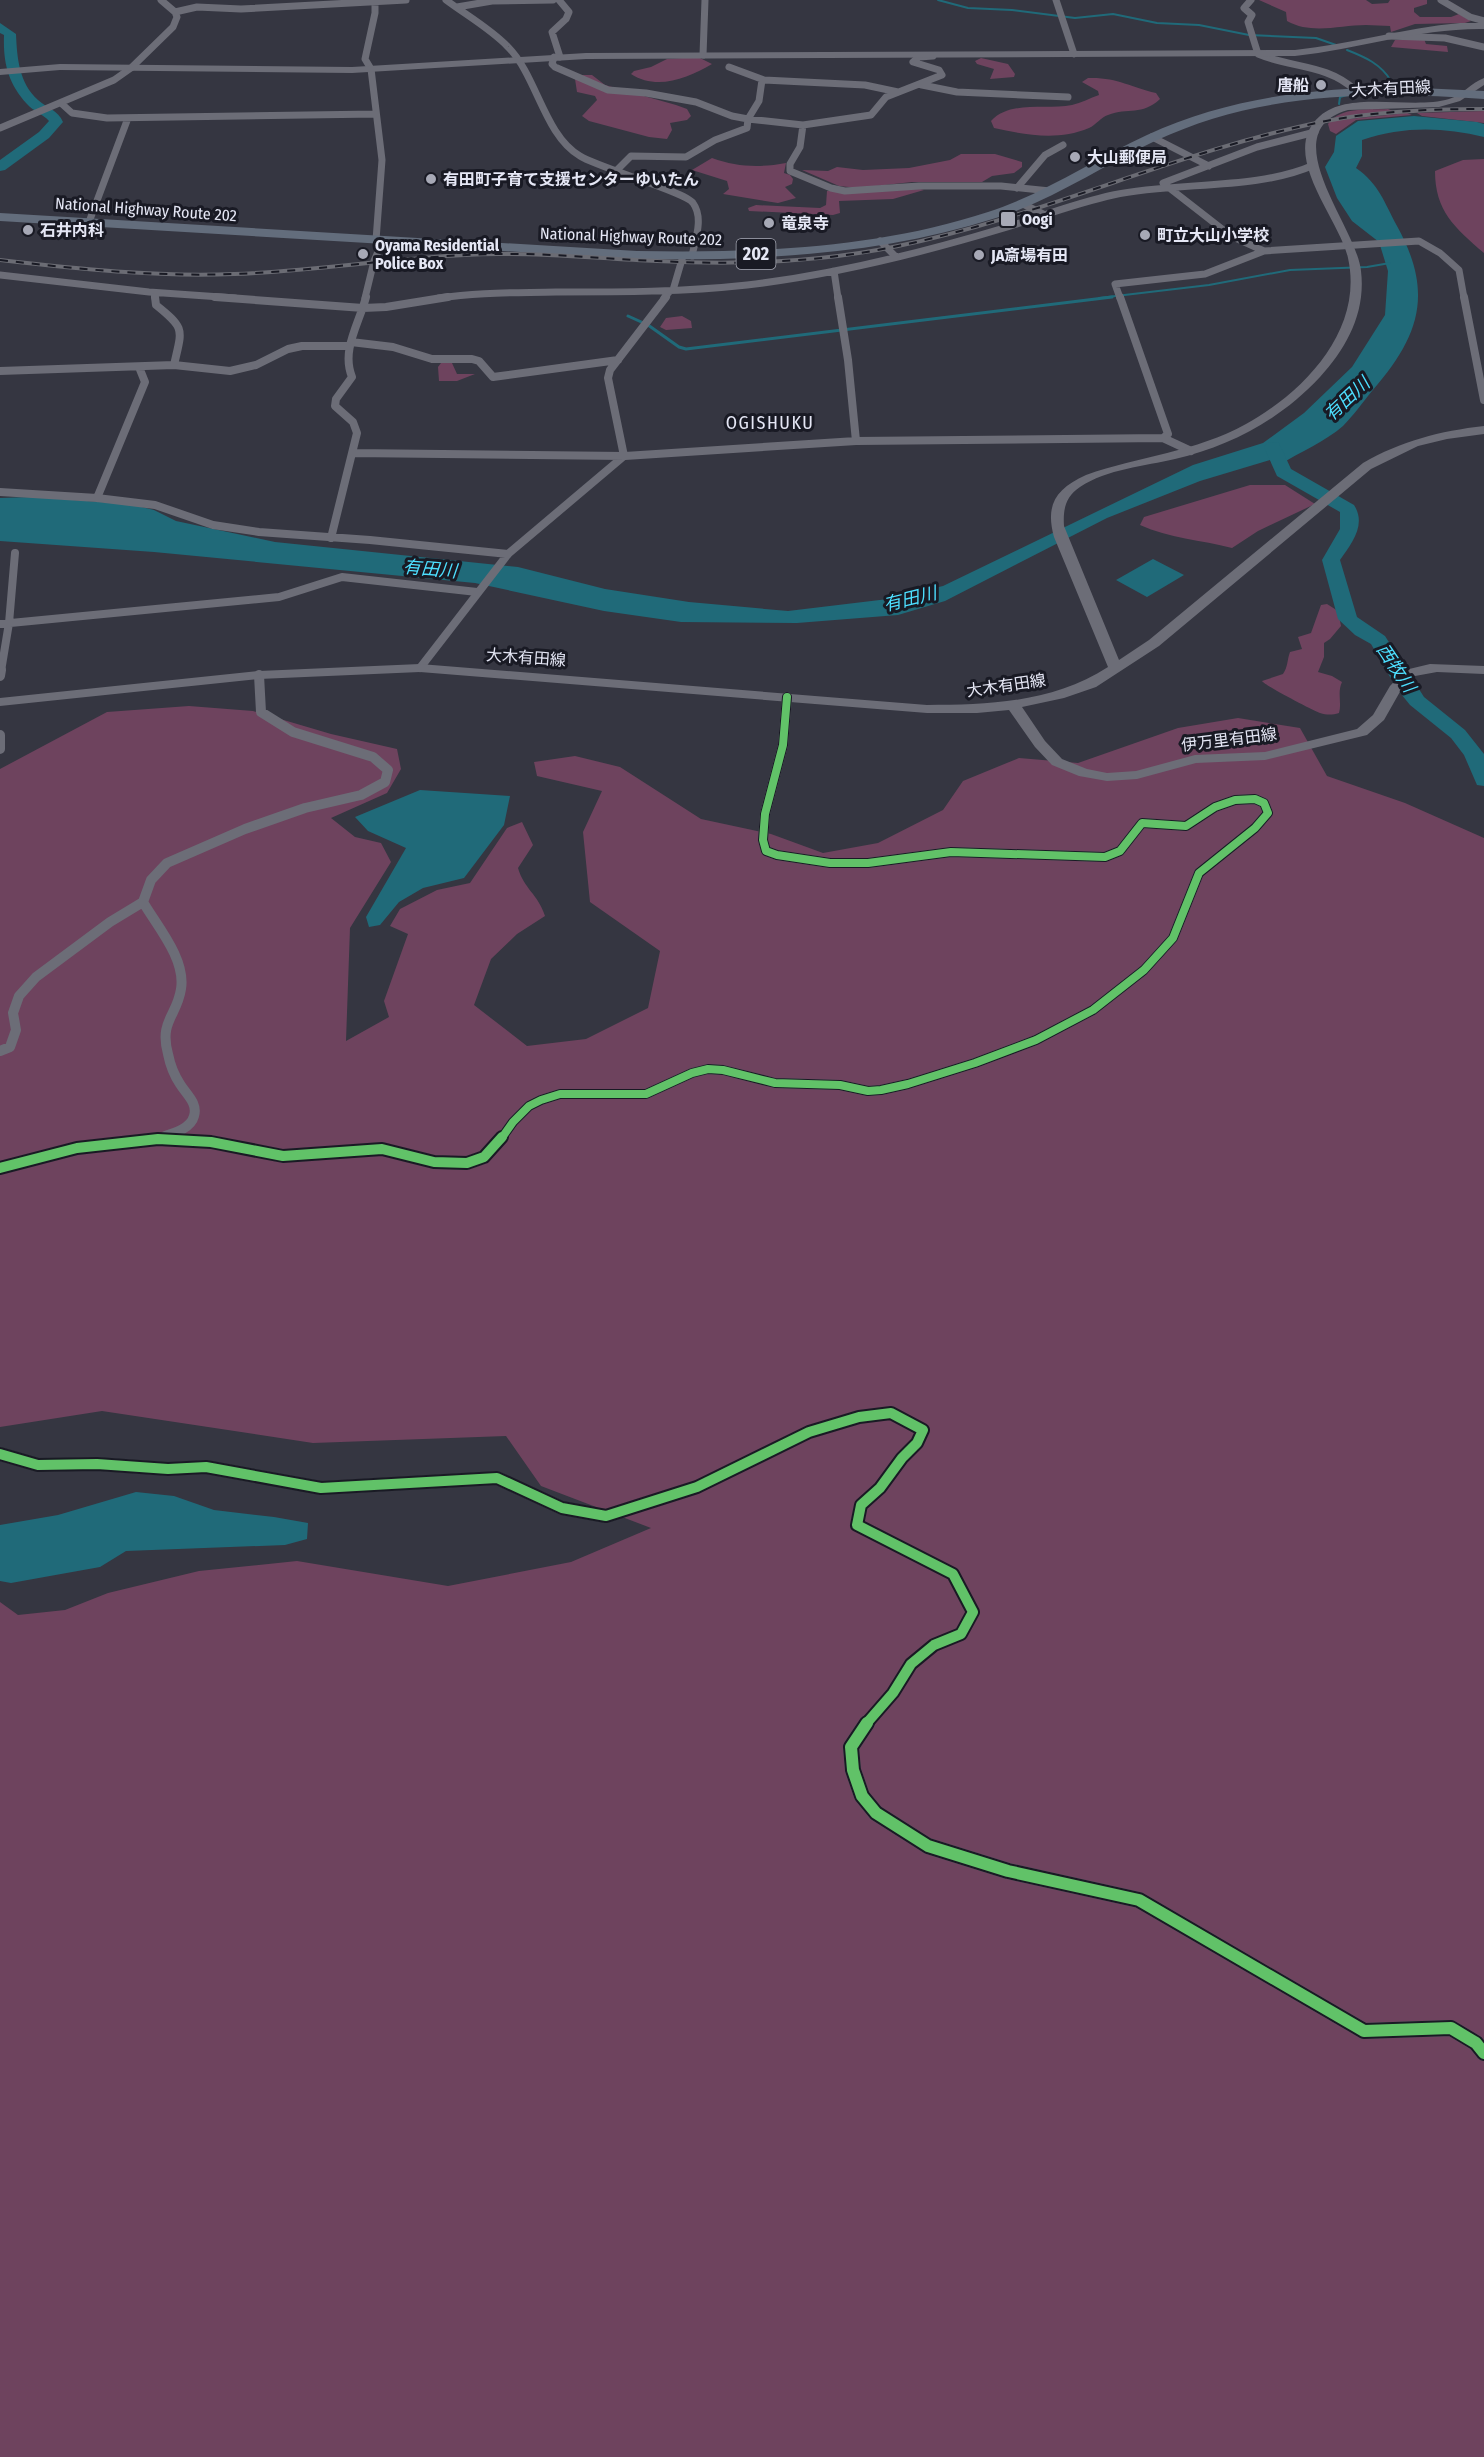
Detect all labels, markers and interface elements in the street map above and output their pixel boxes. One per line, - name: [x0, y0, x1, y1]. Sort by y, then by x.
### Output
- place label: 唐船: [1277, 76, 1309, 95]
- street label: 大木有田線: [1351, 77, 1431, 100]
- marker: 唐船: [1314, 78, 1328, 92]
- place label: 大山郵便局: [1087, 148, 1167, 167]
- marker: 大山郵便局: [1068, 150, 1082, 164]
- place label: 有田町子育て支援センターゆいたん: [443, 170, 699, 189]
- marker: 有田町子育て支援センターゆいたん: [424, 172, 438, 186]
- street label: National Highway Route 202: [55, 194, 237, 225]
- marker: Oogi: [999, 210, 1017, 228]
- place label: Oogi: [1022, 210, 1053, 229]
- place label: 竜泉寺: [781, 214, 829, 233]
- marker: 竜泉寺: [762, 216, 776, 230]
- place label: 石井内科: [40, 221, 104, 240]
- marker: 石井内科: [21, 223, 35, 237]
- street label: National Highway Route 202: [540, 224, 722, 249]
- place label: 町立大山小学校: [1157, 226, 1269, 245]
- marker: 町立大山小学校: [1138, 228, 1152, 242]
- place label: Oyama Residential Police Box: [375, 236, 500, 273]
- road number: 202: [736, 239, 776, 269]
- place label: JA斎場有田: [990, 246, 1068, 265]
- marker: Oyama Residential Police Box: [356, 247, 370, 261]
- marker: JA斎場有田: [972, 248, 986, 262]
- water label: 有田川: [1320, 371, 1376, 425]
- district label: OGISHUKU: [726, 412, 814, 434]
- water label: 有田川: [402, 556, 460, 582]
- water label: 有田川: [881, 581, 941, 616]
- water label: 西牧川: [1372, 639, 1421, 698]
- street label: 大木有田線: [485, 645, 567, 670]
- street label: 大木有田線: [965, 671, 1047, 700]
- street label: 伊万里有田線: [1180, 724, 1278, 755]

